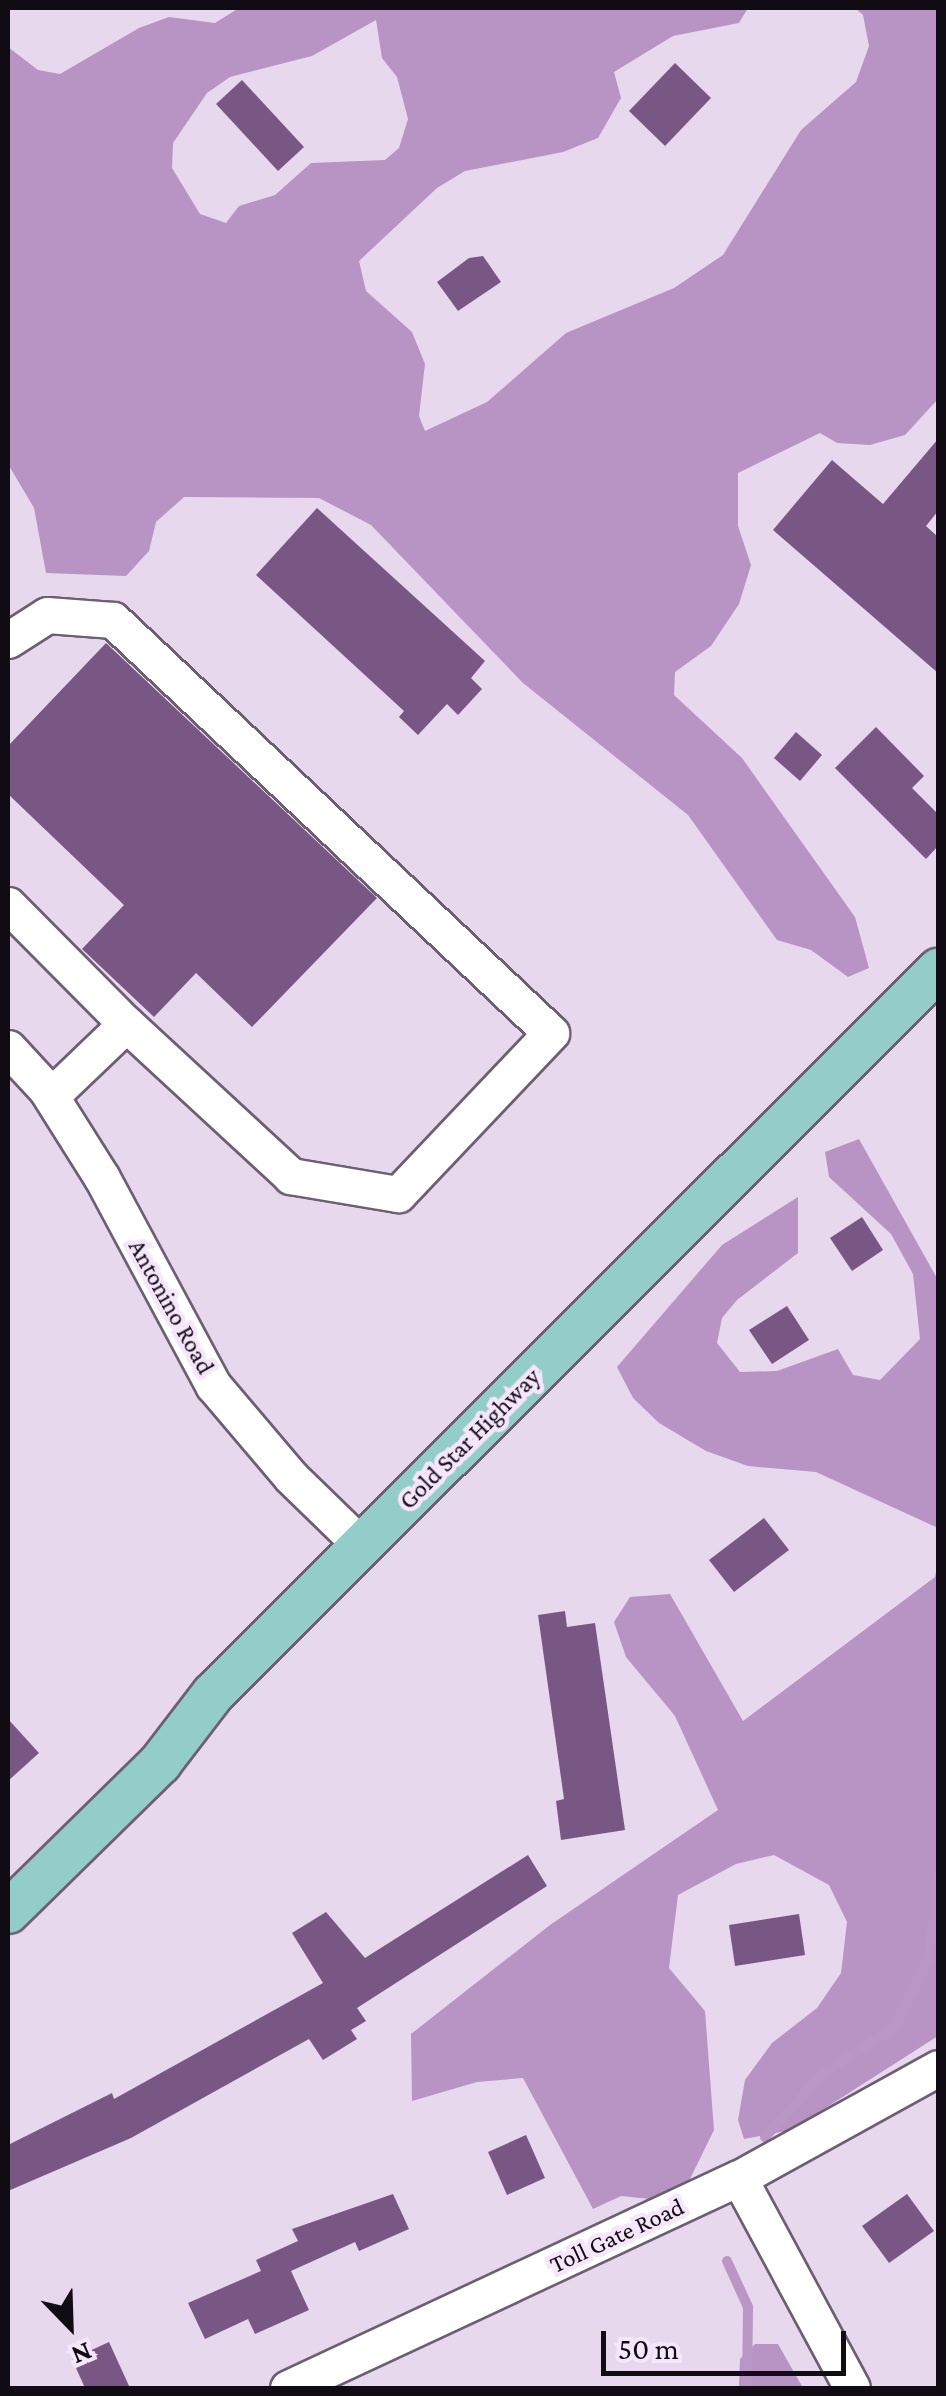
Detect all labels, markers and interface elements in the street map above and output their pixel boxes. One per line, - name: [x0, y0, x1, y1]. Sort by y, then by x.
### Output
- street label: Antonino Road: [122, 1234, 220, 1380]
- street label: Gold Star Highway: [393, 1362, 547, 1516]
- street label: Toll Gate Road: [545, 2192, 689, 2280]
- north arrow: [20, 2276, 120, 2376]
- scale bar: [606, 2311, 851, 2373]
- text: 50 m: [618, 2332, 679, 2365]
- text: N: [67, 2336, 97, 2372]

